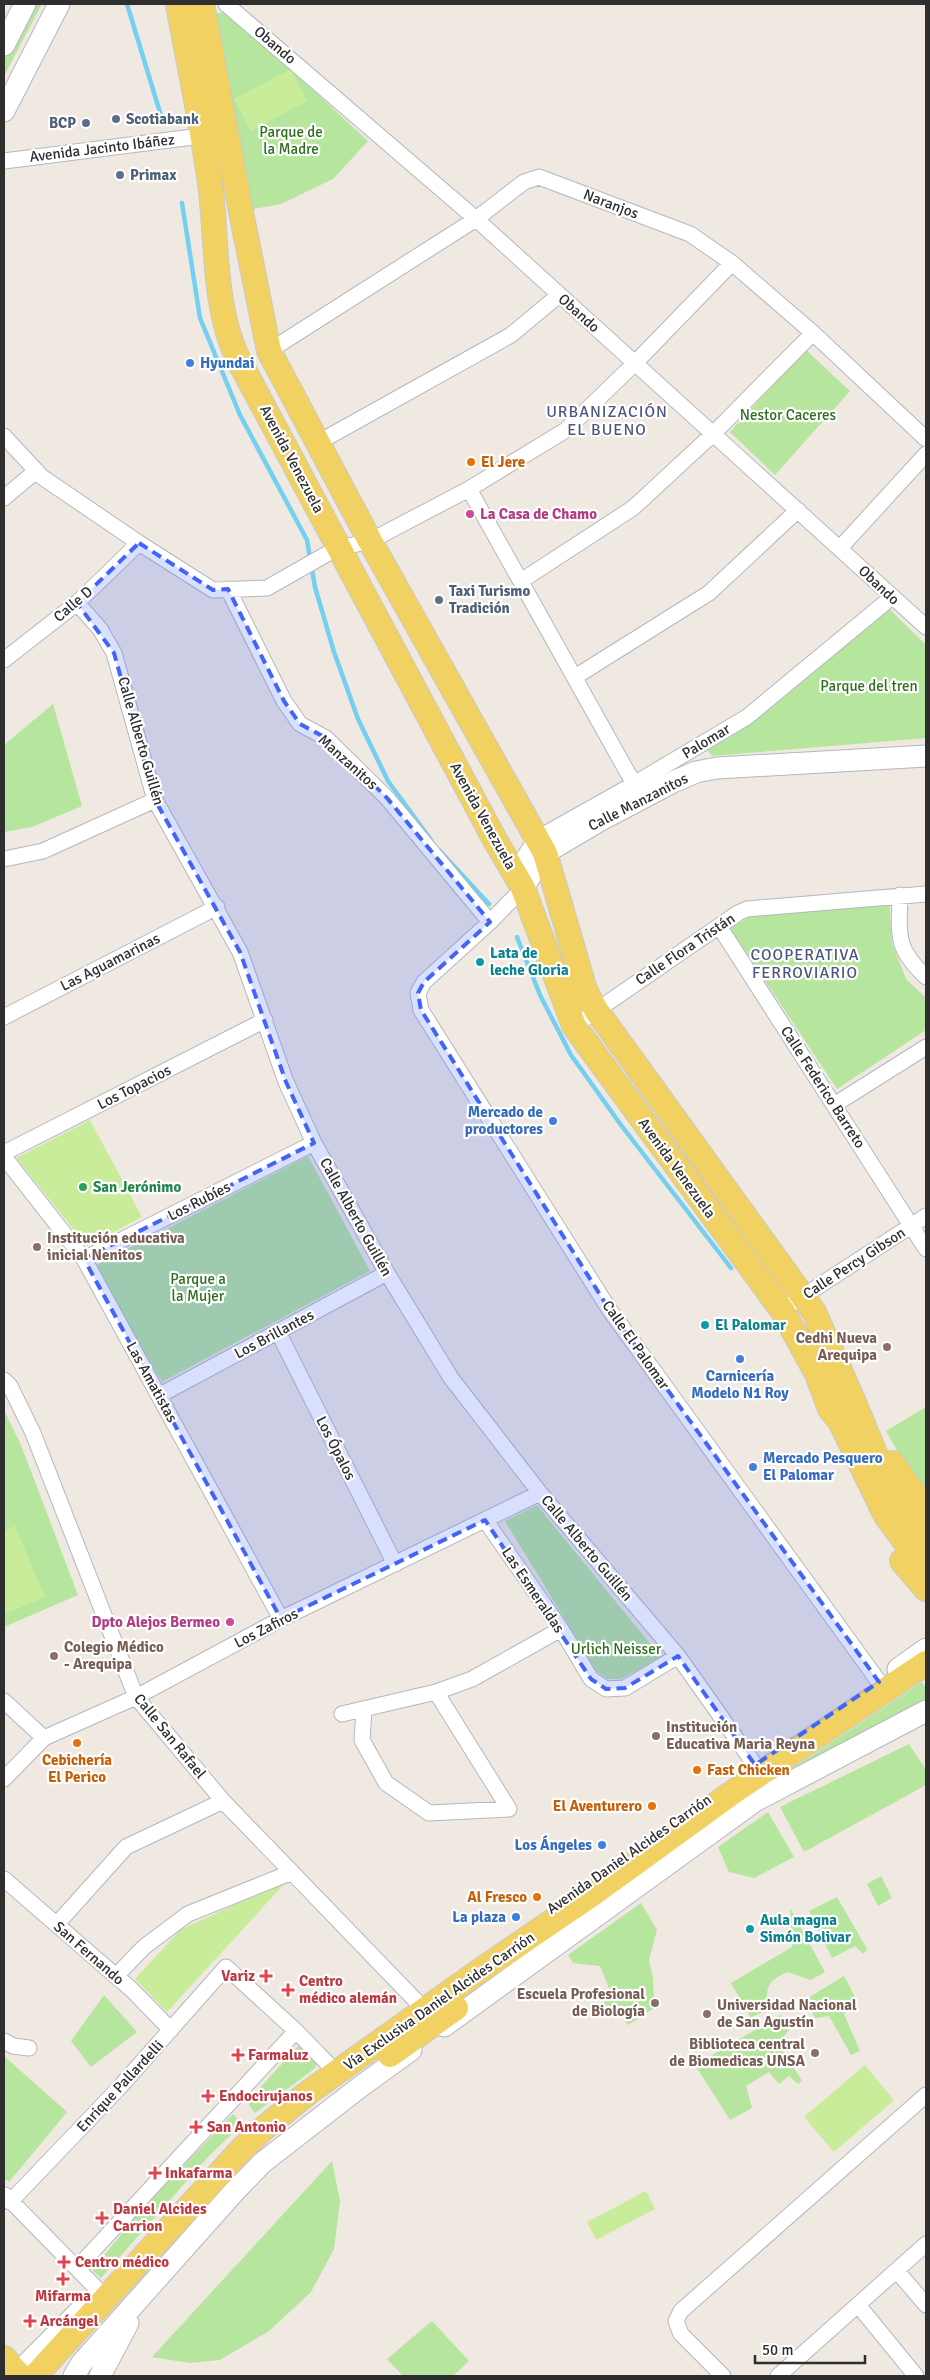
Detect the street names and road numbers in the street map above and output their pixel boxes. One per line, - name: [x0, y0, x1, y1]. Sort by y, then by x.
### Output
- street label: Obando: [250, 22, 300, 68]
- street label: Avenida Jacinto Ibáñez: [28, 130, 176, 166]
- street label: Naranjos: [581, 185, 641, 223]
- street label: Obando: [555, 290, 603, 336]
- street label: Avenida Venezuela: [256, 402, 328, 516]
- street label: Obando: [855, 562, 903, 609]
- street label: Calle D: [50, 582, 96, 626]
- street label: Calle Alberto Guillén: [114, 675, 168, 807]
- street label: Palomar: [679, 719, 734, 762]
- street label: Manzanitos: [315, 731, 382, 794]
- street label: Avenida Venezuela: [446, 759, 520, 873]
- street label: Calle Manzanitos: [585, 769, 691, 835]
- street label: Calle Flora Tristán: [632, 909, 738, 989]
- street label: Las Aguamarinas: [57, 929, 163, 995]
- street label: Calle Federico Barreto: [777, 1023, 869, 1152]
- street label: Los Topacios: [94, 1061, 174, 1113]
- street label: Avenida Venezuela: [635, 1114, 719, 1222]
- street label: Calle Alberto Guillén: [316, 1155, 396, 1279]
- street label: Los Rubíes: [165, 1177, 234, 1224]
- street label: Calle Percy Gibson: [800, 1223, 908, 1303]
- street label: Calle El Palomar: [599, 1297, 674, 1394]
- street label: Los Brillantes: [231, 1305, 317, 1362]
- street label: Las Amatistas: [123, 1339, 182, 1426]
- street label: Los Ópalos: [312, 1413, 361, 1483]
- street label: Calle Alberto Guillén: [537, 1491, 637, 1605]
- street label: Las Esmeraldas: [498, 1544, 568, 1636]
- street label: Los Zafiros: [231, 1604, 301, 1652]
- street label: Calle San Rafael: [130, 1690, 210, 1782]
- street label: Avenida Daniel Alcides Carrión: [543, 1790, 715, 1918]
- street label: San Fernando: [50, 1917, 128, 1989]
- street label: Vía Exclusiva Daniel Alcides Carrión: [340, 1928, 538, 2074]
- street label: Enrique Pallardelli: [73, 2036, 167, 2136]

